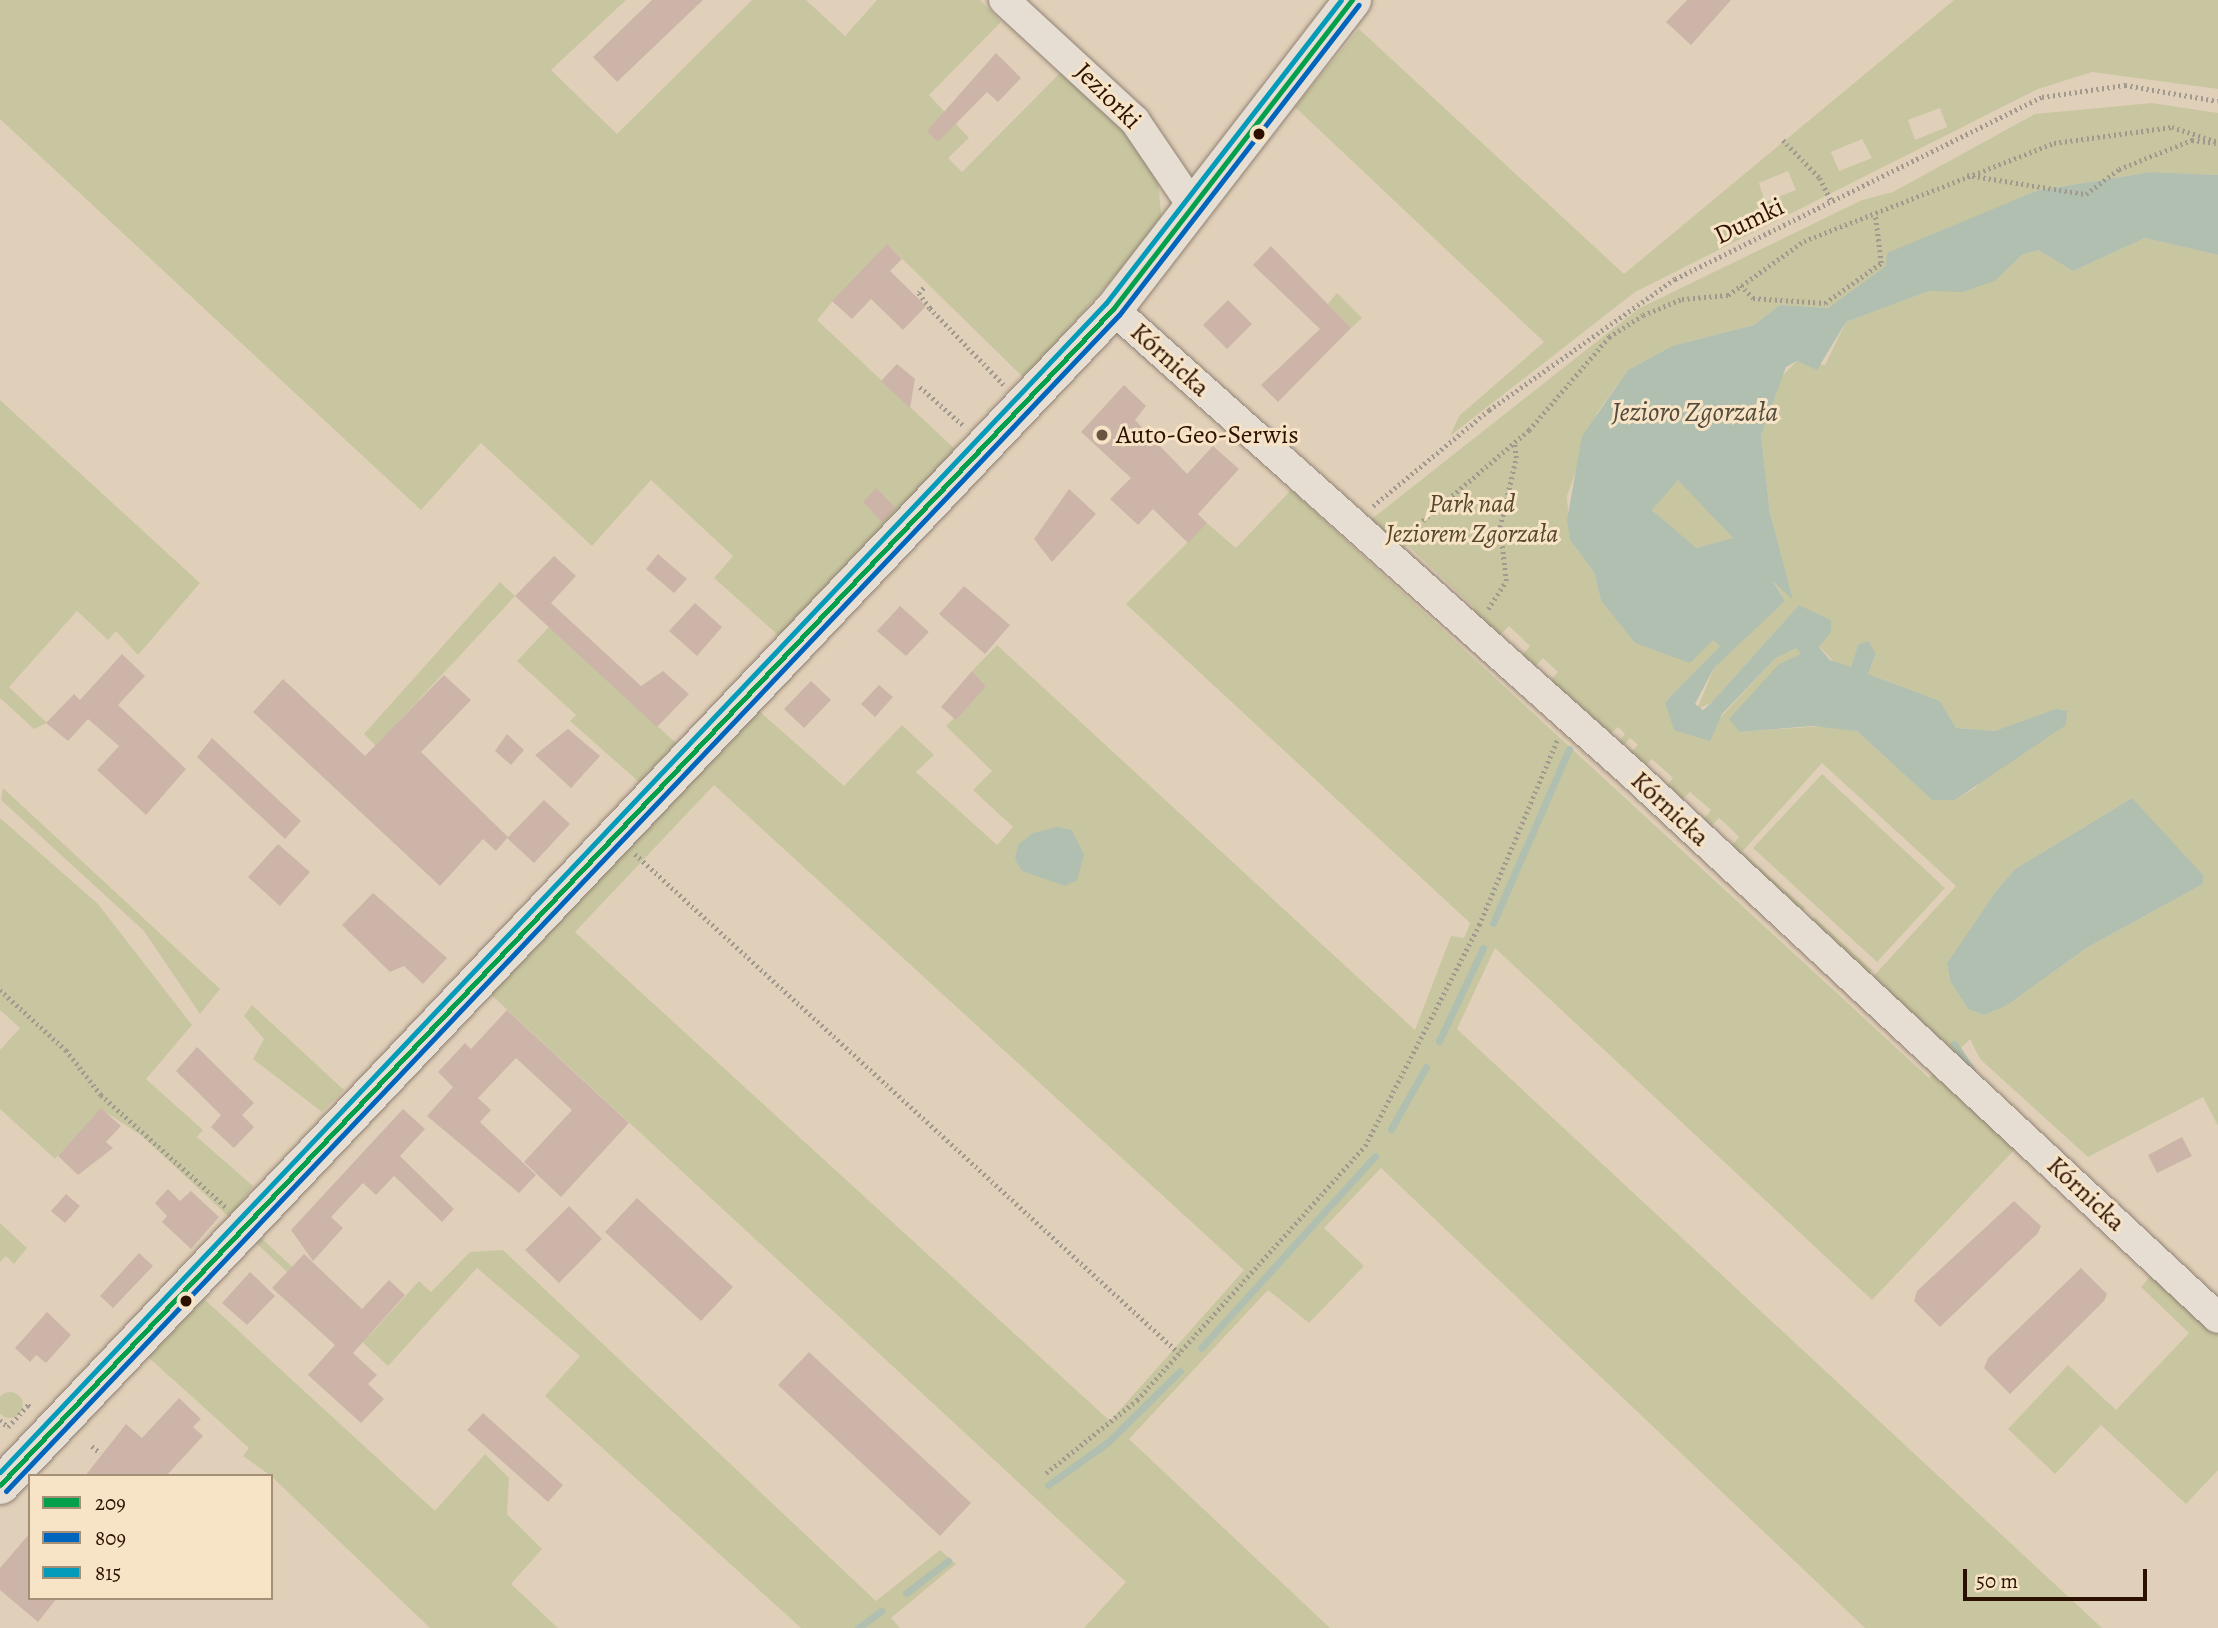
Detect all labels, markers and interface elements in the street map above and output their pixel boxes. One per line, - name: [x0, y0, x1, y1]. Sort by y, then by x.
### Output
- street label: Jeziorki: [1068, 56, 1148, 136]
- unlabelled marker: [1252, 127, 1266, 141]
- street label: Dumki: [1709, 191, 1789, 251]
- street label: Kórnicka: [1124, 316, 1216, 404]
- water label: Jezioro Zgorzała: [1612, 395, 1778, 429]
- place label: Auto-Geo-Serwis: [1116, 419, 1299, 451]
- marker: Auto-Geo-Serwis: [1094, 427, 1110, 443]
- park label: Park nad Jeziorem Zgorzała: [1386, 488, 1558, 550]
- street label: Kórnicka: [1624, 765, 1716, 853]
- street label: Kórnicka: [2040, 1150, 2132, 1238]
- unlabelled marker: [179, 1294, 193, 1308]
- legend: [28, 1474, 273, 1600]
- text: 209: [95, 1489, 126, 1517]
- text: 809: [95, 1524, 126, 1552]
- scale bar: [1966, 1554, 2150, 1598]
- text: 815: [95, 1559, 121, 1587]
- text: 50 m: [1976, 1567, 2018, 1595]

